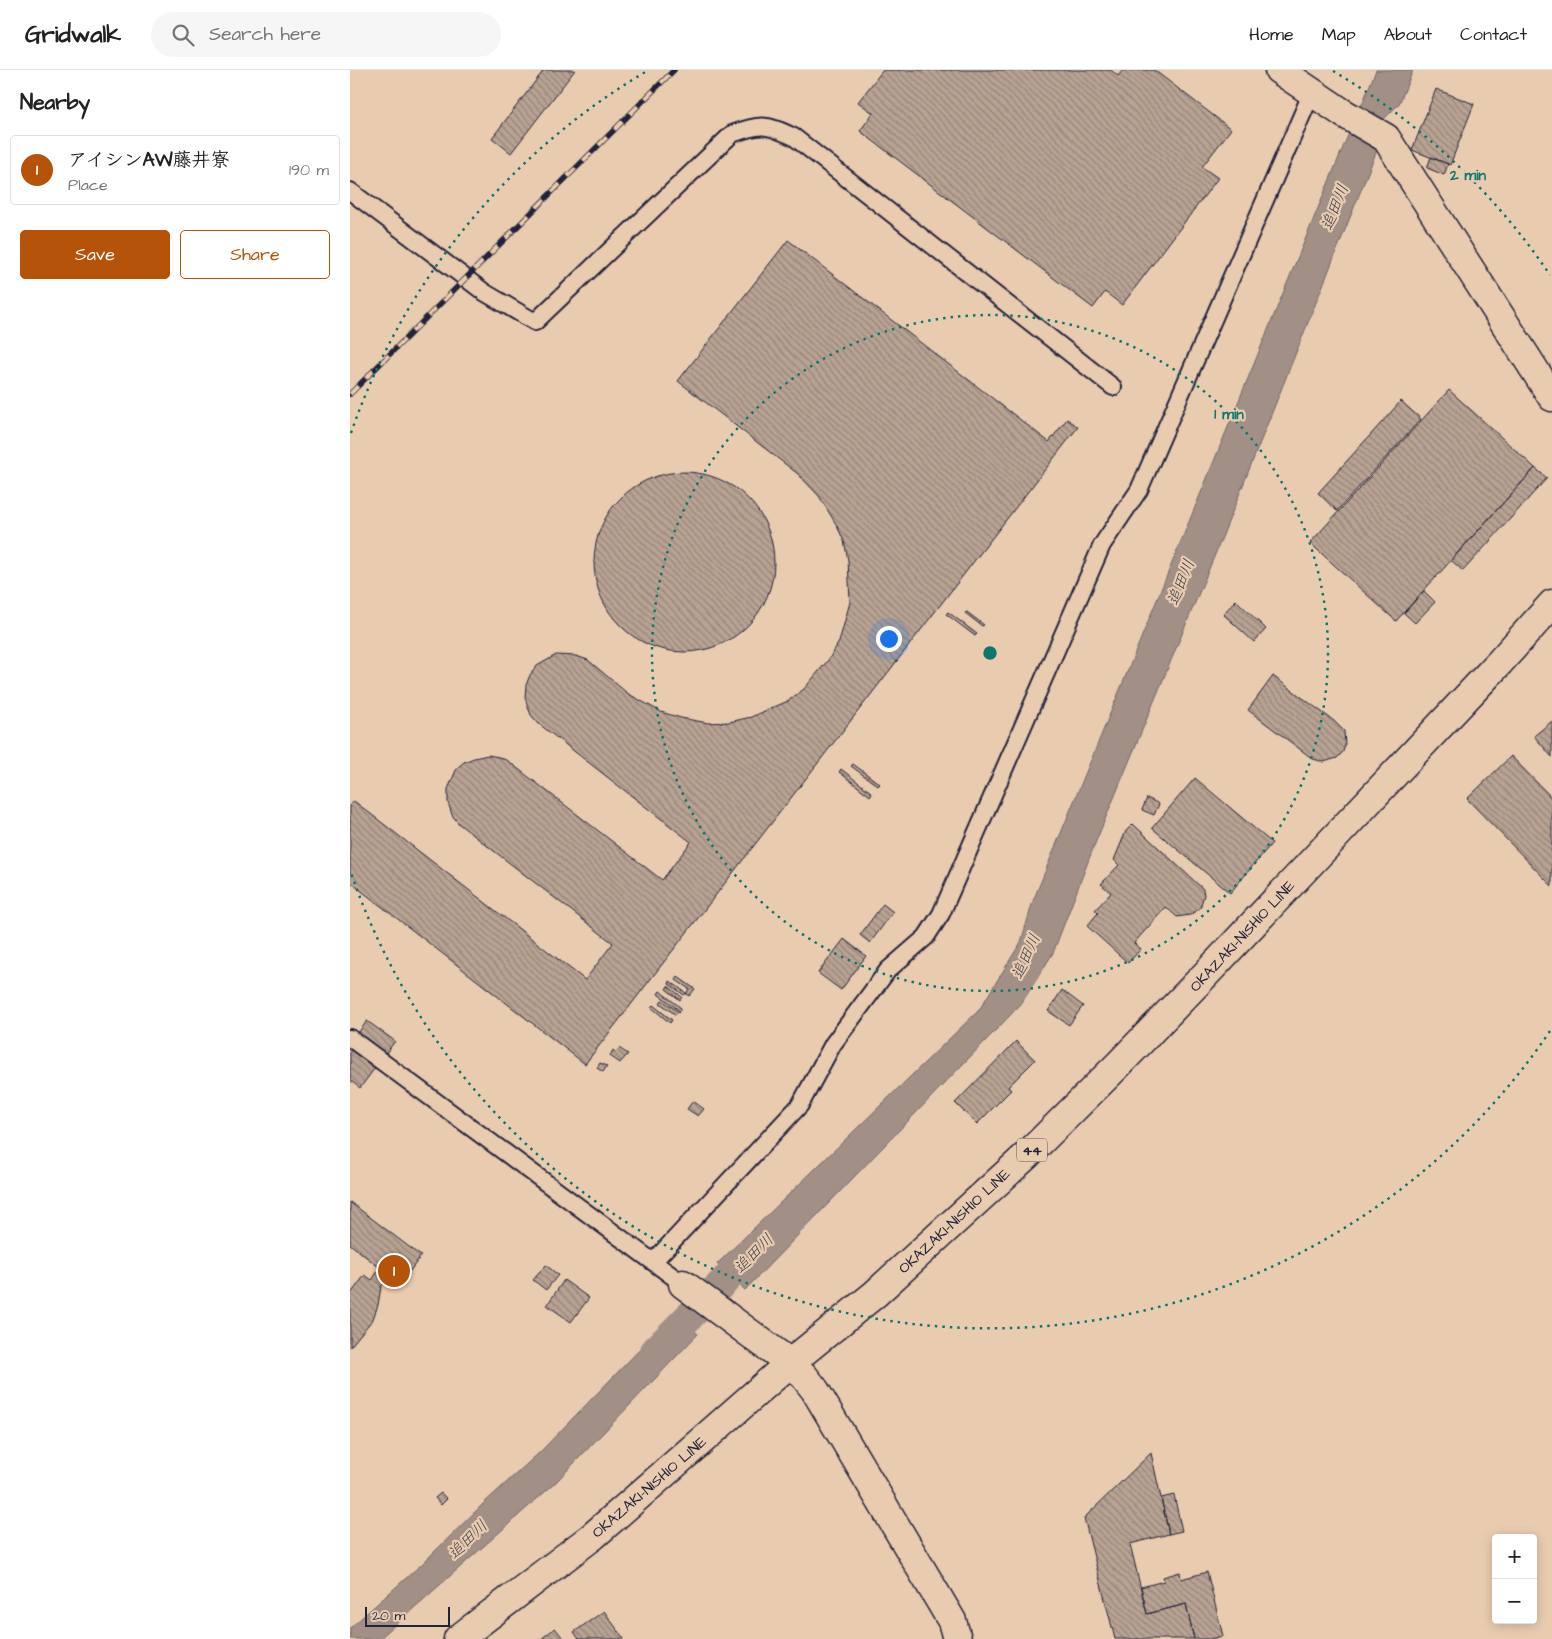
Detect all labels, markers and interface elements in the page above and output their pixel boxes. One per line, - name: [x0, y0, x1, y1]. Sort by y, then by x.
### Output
- search box: [151, 12, 501, 57]
- text: Gridwalk: [25, 18, 121, 52]
- icon: search: [169, 21, 197, 49]
- text: Search here: [209, 21, 321, 48]
- text: Home: [1249, 22, 1294, 47]
- text: Map: [1322, 22, 1356, 47]
- text: About: [1384, 22, 1432, 47]
- text: Contact: [1460, 22, 1527, 47]
- text: Nearby: [20, 88, 90, 117]
- text: アイシンAW藤井寮: [68, 147, 230, 174]
- text: 1: [36, 159, 38, 181]
- text: 190 m: [289, 159, 329, 181]
- text: 2 min: [1449, 165, 1487, 186]
- text: Place: [68, 174, 108, 196]
- water label: 追田川: [1316, 181, 1354, 234]
- button: Save: [20, 230, 170, 279]
- button: Share: [180, 230, 330, 279]
- text: 1 min: [1214, 404, 1244, 425]
- water label: 追田川: [1162, 556, 1200, 609]
- your location: [876, 626, 902, 652]
- centre of rings: [981, 644, 999, 662]
- street label: OKAZAKI-NISHIO LINE: [1185, 876, 1300, 997]
- water label: 追田川: [1006, 930, 1046, 983]
- road number: 44: [1017, 1138, 1047, 1162]
- street label: OKAZAKI-NISHIO LINE: [894, 1164, 1015, 1279]
- water label: 追田川: [729, 1229, 778, 1278]
- pin: 1: [378, 1252, 410, 1290]
- street label: OKAZAKI-NISHIO LINE: [587, 1432, 711, 1543]
- water label: 追田川: [443, 1515, 493, 1564]
- map controls: [1492, 1534, 1537, 1624]
- button: +: [1492, 1534, 1537, 1579]
- button: −: [1492, 1579, 1537, 1624]
- scale bar: [365, 1604, 450, 1627]
- text: 20 m: [372, 1606, 405, 1626]

